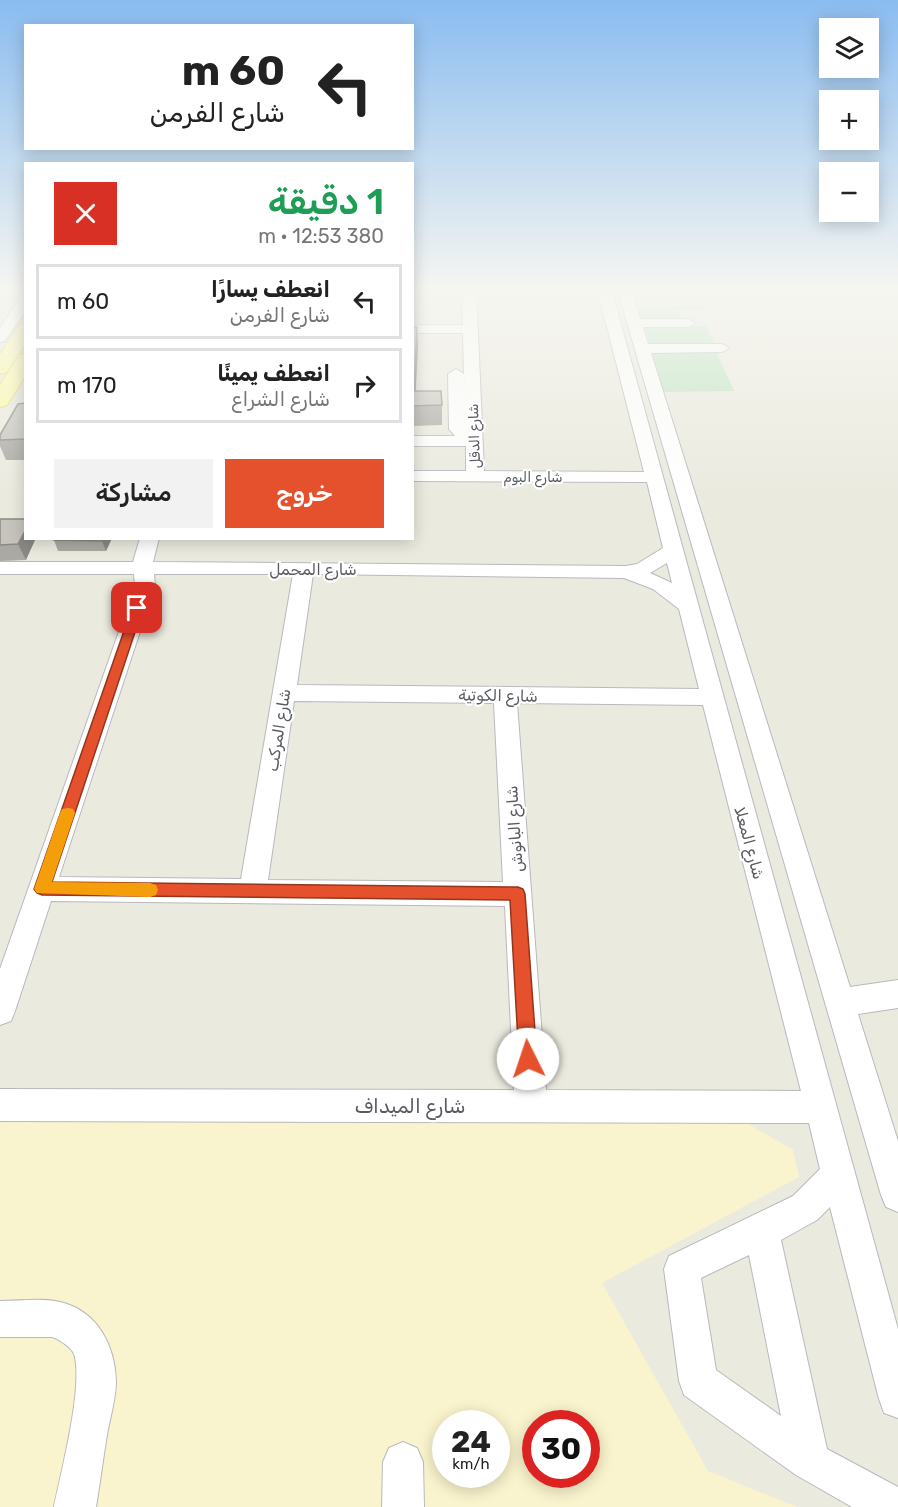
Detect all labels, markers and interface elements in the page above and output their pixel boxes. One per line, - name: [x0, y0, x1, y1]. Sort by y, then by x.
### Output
- map controls: [819, 18, 879, 222]
- button: layers: [819, 18, 879, 78]
- text: 60 m: [182, 46, 285, 96]
- icon: left: [306, 48, 384, 126]
- button: +: [819, 90, 879, 150]
- text: شارع الفرمن: [150, 97, 285, 129]
- button: −: [819, 162, 879, 222]
- text: 1 دقيقة: [268, 180, 384, 223]
- button: close: [54, 182, 117, 245]
- text: 380 m · 12:53: [258, 224, 384, 248]
- text: انعطف يسارًا: [211, 276, 330, 303]
- icon: left: [348, 285, 381, 318]
- text: 60 m: [57, 288, 109, 315]
- text: شارع الفرمن: [230, 303, 330, 327]
- text: انعطف يمينًا: [217, 360, 330, 387]
- icon: right: [348, 369, 381, 402]
- text: 170 m: [57, 372, 117, 399]
- text: شارع الشراع: [232, 387, 330, 411]
- street label: شارع الدقل: [465, 403, 486, 469]
- button: مشاركة: [54, 459, 213, 528]
- button: خروج: [225, 459, 384, 528]
- street label: شارع البوم: [503, 469, 563, 488]
- street label: شارع المحمل: [269, 560, 357, 581]
- pin: [111, 582, 162, 633]
- icon: arrive: [120, 591, 153, 624]
- street label: شارع الكوتية: [458, 685, 538, 708]
- street label: شارع المركب: [263, 687, 296, 773]
- street label: شارع البانوش: [502, 785, 529, 873]
- street label: شارع المعلا: [729, 805, 768, 882]
- position arrow: [496, 1027, 560, 1091]
- street label: شارع الميداف: [354, 1094, 466, 1120]
- speed limit sign: 30: [522, 1410, 600, 1488]
- text: 24: [451, 1424, 491, 1460]
- text: km/h: [452, 1455, 490, 1473]

